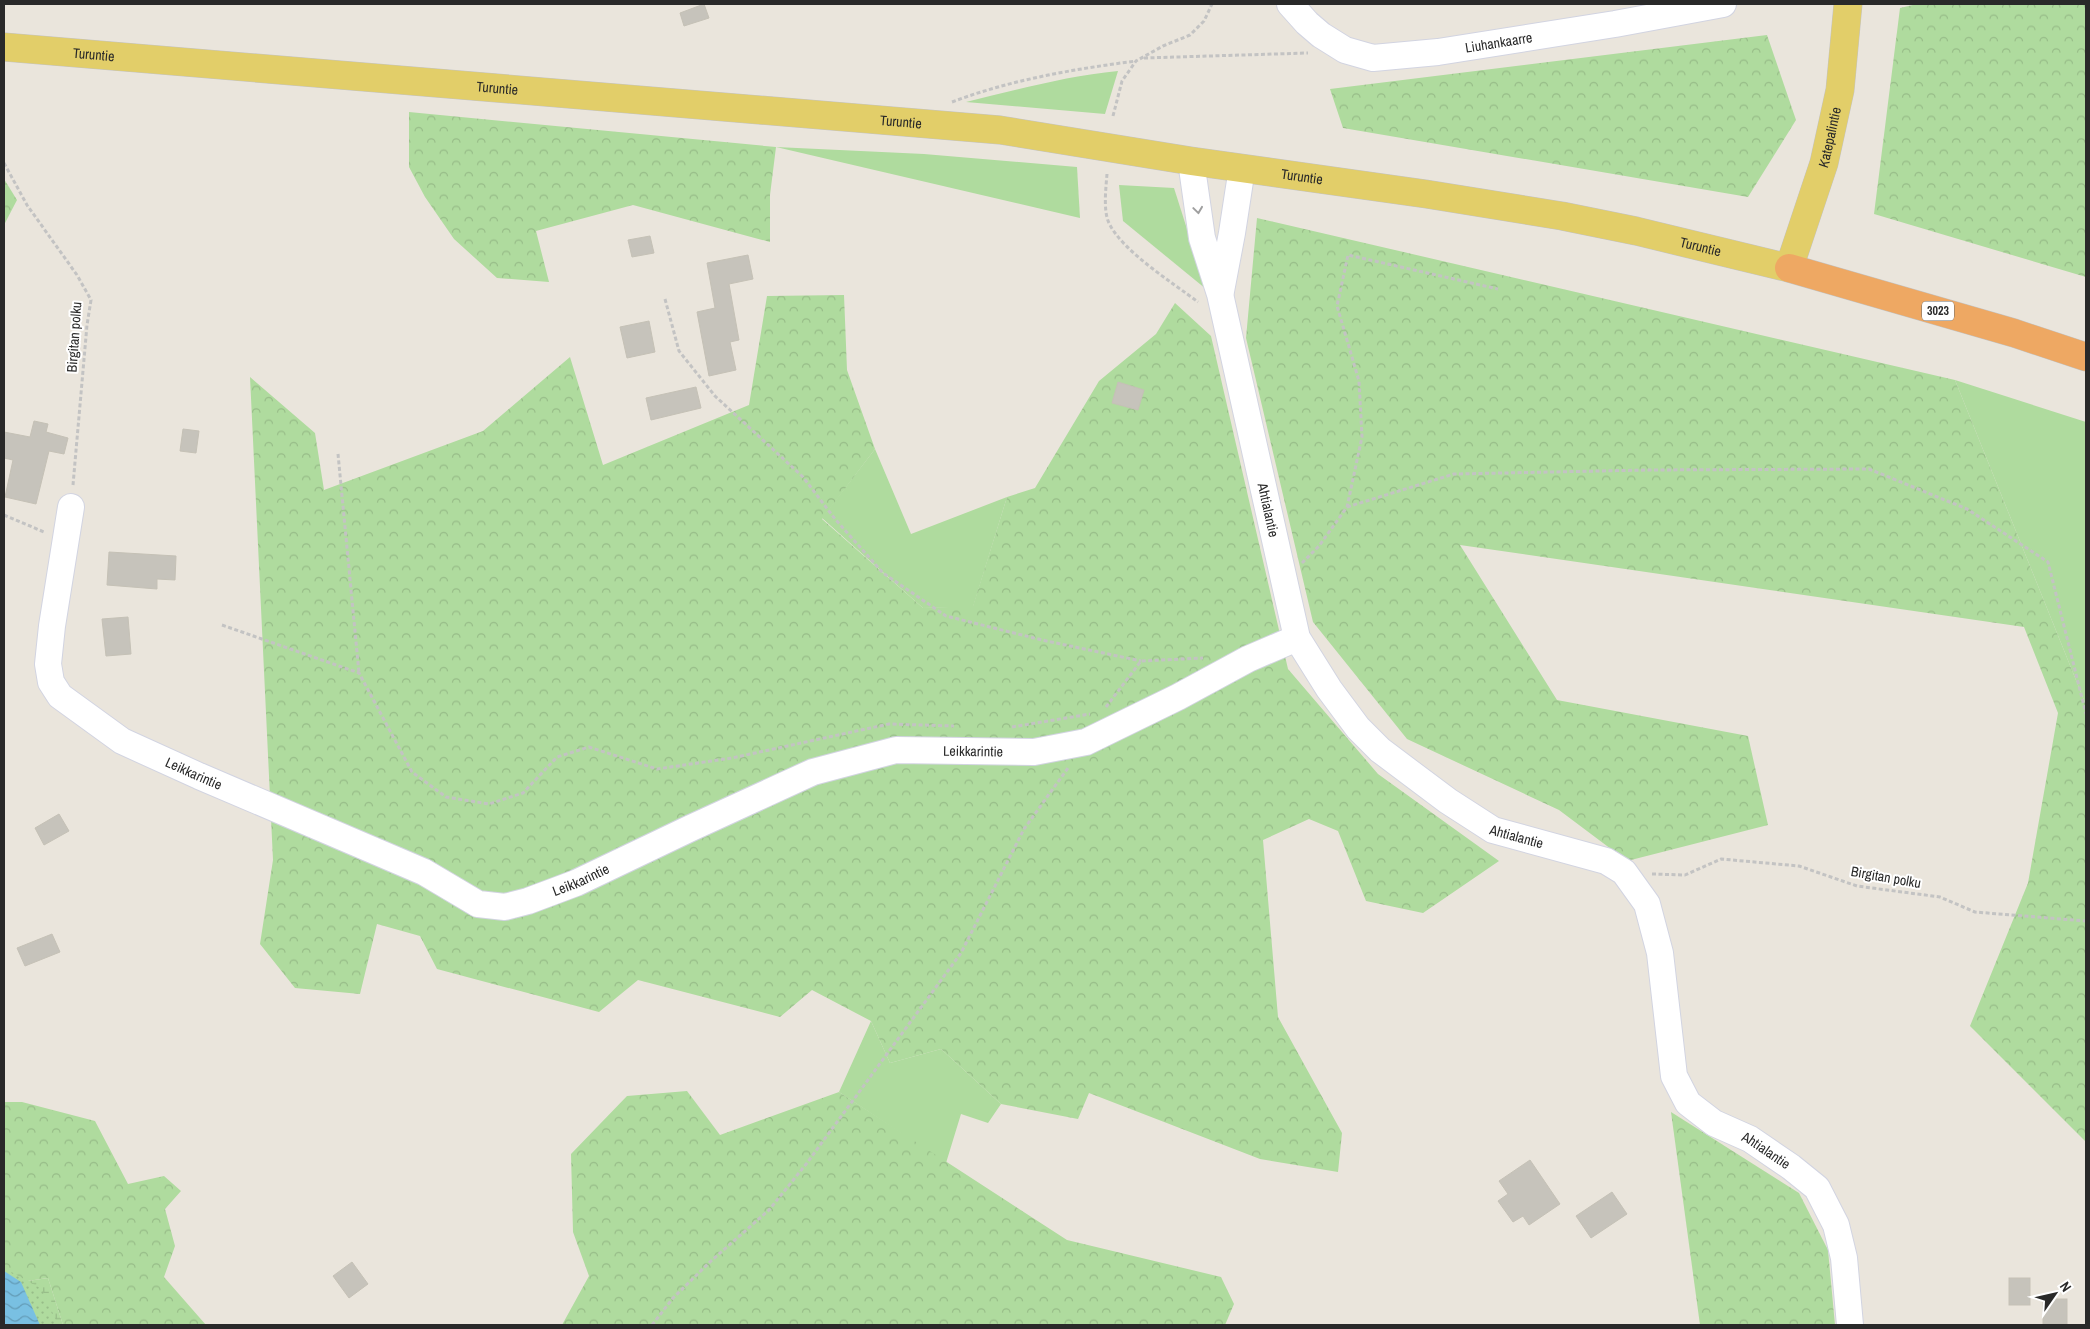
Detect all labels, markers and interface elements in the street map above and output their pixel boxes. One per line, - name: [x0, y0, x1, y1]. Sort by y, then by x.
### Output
- street label: Liuhankaarre: [1464, 28, 1533, 57]
- street label: Turuntie: [72, 44, 115, 65]
- street label: Turuntie: [476, 77, 519, 99]
- street label: Katepalintie: [1814, 105, 1845, 170]
- street label: Turuntie: [879, 111, 922, 132]
- street label: Turuntie: [1280, 165, 1324, 188]
- one-way arrow: [1192, 206, 1203, 214]
- street label: Turuntie: [1678, 233, 1723, 260]
- street label: Birgitan polku: [63, 301, 85, 373]
- road number: 3023: [1922, 302, 1954, 321]
- street label: Ahtialantie: [1253, 480, 1283, 539]
- street label: Leikkarintie: [943, 742, 1003, 761]
- street label: Leikkarintie: [163, 753, 225, 794]
- street label: Ahtialantie: [1487, 820, 1545, 852]
- street label: Leikkarintie: [550, 859, 612, 900]
- street label: Birgitan polku: [1850, 862, 1922, 892]
- street label: Ahtialantie: [1738, 1127, 1794, 1173]
- north arrow: [2030, 1269, 2080, 1319]
- text: N: [2056, 1278, 2076, 1295]

